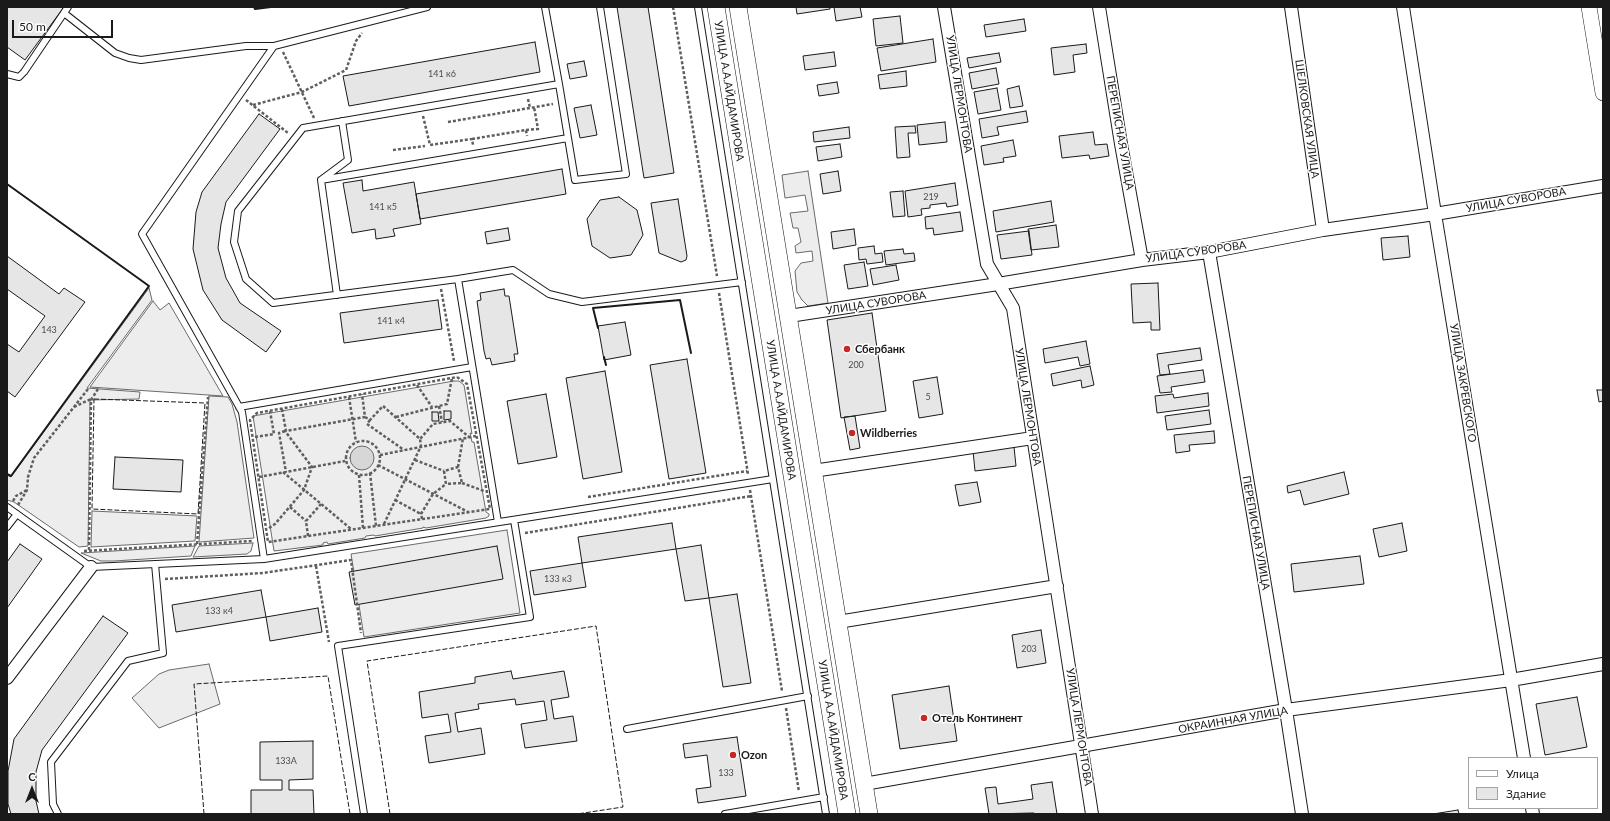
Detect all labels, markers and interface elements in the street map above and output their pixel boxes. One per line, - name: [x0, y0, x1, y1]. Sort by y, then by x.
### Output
- scale bar: [14, 12, 115, 38]
- text: 50 m: [19, 19, 46, 34]
- street label: УЛИЦА А.А.АЙДАМИРОВА: [711, 20, 747, 162]
- street label: УЛИЦА ЛЕРМОНТОВА: [943, 34, 975, 154]
- street label: ШЕЛКОВСКАЯ УЛИЦА: [1292, 59, 1322, 179]
- house number: 141 к6: [428, 69, 456, 79]
- street label: ПЕРЕПИСНАЯ УЛИЦА: [1103, 75, 1137, 191]
- street label: УЛИЦА СУВОРОВА: [1465, 185, 1567, 215]
- house number: 219: [923, 192, 939, 202]
- house number: 141 к5: [369, 202, 397, 212]
- street label: УЛИЦА СУВОРОВА: [1145, 238, 1247, 266]
- street label: УЛИЦА СУВОРОВА: [825, 289, 927, 317]
- house number: 141 к4: [377, 316, 405, 326]
- street label: УЛИЦА ЗАКРЕВСКОГО: [1447, 323, 1479, 443]
- house number: 143: [41, 325, 57, 335]
- street label: УЛИЦА А.А.АЙДАМИРОВА: [763, 339, 799, 481]
- place label: Сбербанк: [855, 342, 905, 356]
- marker: Сбербанк: [842, 344, 852, 354]
- street label: УЛИЦА ЛЕРМОНТОВА: [1012, 347, 1044, 467]
- house number: 200: [848, 360, 864, 370]
- house number: 5: [925, 392, 931, 402]
- place label: Wildberries: [860, 426, 917, 440]
- marker: Wildberries: [847, 428, 857, 438]
- street label: ПЕРЕПИСНАЯ УЛИЦА: [1239, 475, 1273, 591]
- house number: 133 к3: [544, 574, 572, 584]
- house number: 133 к4: [205, 606, 233, 616]
- house number: 203: [1021, 644, 1037, 654]
- street label: УЛИЦА А.А.АЙДАМИРОВА: [815, 659, 851, 801]
- street label: УЛИЦА ЛЕРМОНТОВА: [1063, 667, 1095, 787]
- street label: ОКРАИННАЯ УЛИЦА: [1177, 704, 1289, 736]
- place label: Отель Континент: [932, 711, 1023, 725]
- marker: Отель Континент: [919, 713, 929, 723]
- place label: Ozon: [741, 748, 767, 762]
- marker: Ozon: [728, 750, 738, 760]
- house number: 133А: [275, 756, 297, 766]
- legend: [1468, 757, 1598, 809]
- text: Улица: [1506, 766, 1539, 781]
- house number: 133: [718, 768, 734, 778]
- north arrow: [12, 769, 52, 809]
- text: С: [28, 770, 36, 783]
- text: Здание: [1506, 786, 1546, 801]

